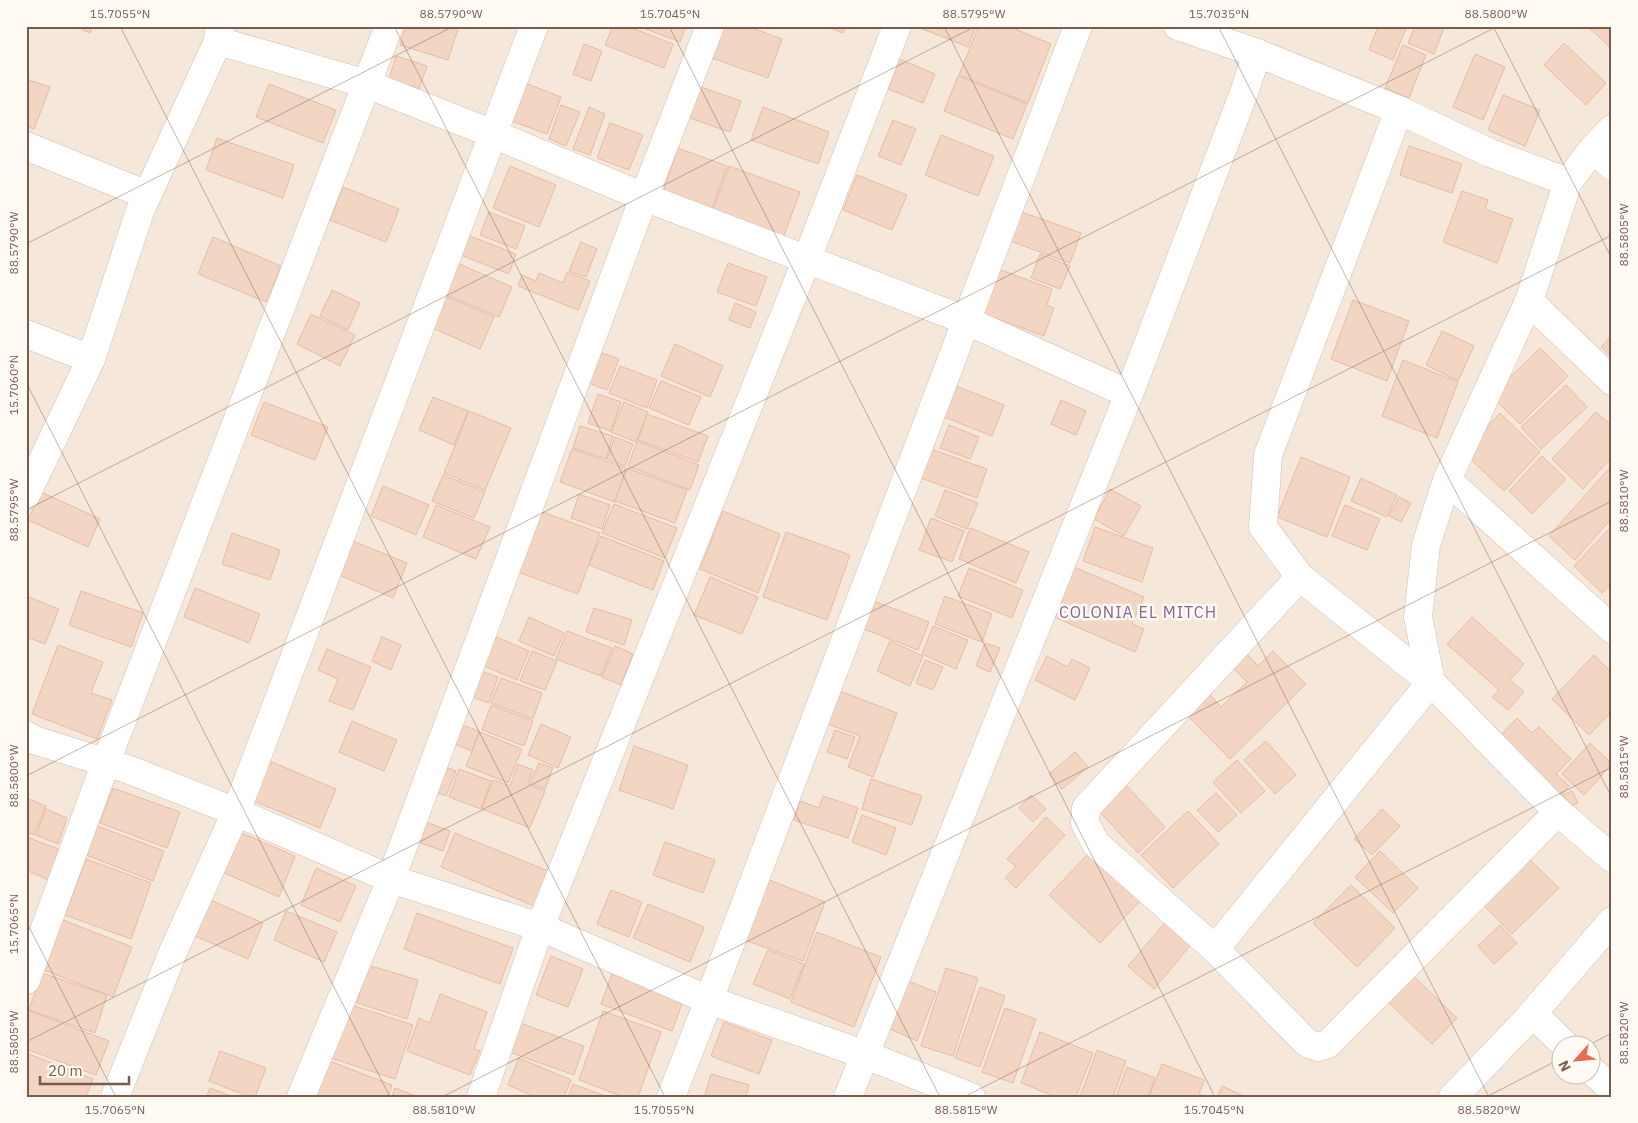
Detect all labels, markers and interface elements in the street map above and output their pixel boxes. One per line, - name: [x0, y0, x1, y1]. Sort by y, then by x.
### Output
- text: 15.7055°N: [90, 6, 150, 21]
- text: 88.5790°W: [420, 6, 483, 21]
- text: 15.7045°N: [640, 6, 700, 21]
- text: 88.5795°W: [943, 6, 1006, 21]
- text: 15.7035°N: [1189, 6, 1249, 21]
- text: 88.5800°W: [1465, 6, 1528, 21]
- text: 88.5805°W: [1616, 203, 1631, 266]
- text: 88.5790°W: [6, 211, 21, 274]
- text: 15.7060°N: [6, 355, 21, 415]
- text: 88.5810°W: [1616, 469, 1631, 532]
- text: 88.5795°W: [6, 478, 21, 541]
- district label: COLONIA EL MITCH: [1059, 602, 1217, 622]
- text: 88.5815°W: [1616, 735, 1631, 798]
- text: 88.5800°W: [6, 744, 21, 807]
- text: 15.7065°N: [6, 894, 21, 954]
- text: 88.5820°W: [1616, 1001, 1631, 1064]
- text: 88.5805°W: [6, 1010, 21, 1073]
- north arrow: [1550, 1036, 1600, 1086]
- scale bar: [40, 1053, 129, 1085]
- text: N: [1554, 1057, 1575, 1075]
- text: 20 m: [48, 1061, 83, 1080]
- text: 15.7065°N: [85, 1102, 145, 1117]
- text: 88.5810°W: [413, 1102, 476, 1117]
- text: 15.7055°N: [634, 1102, 694, 1117]
- text: 88.5815°W: [935, 1102, 998, 1117]
- text: 15.7045°N: [1184, 1102, 1244, 1117]
- text: 88.5820°W: [1458, 1102, 1521, 1117]

